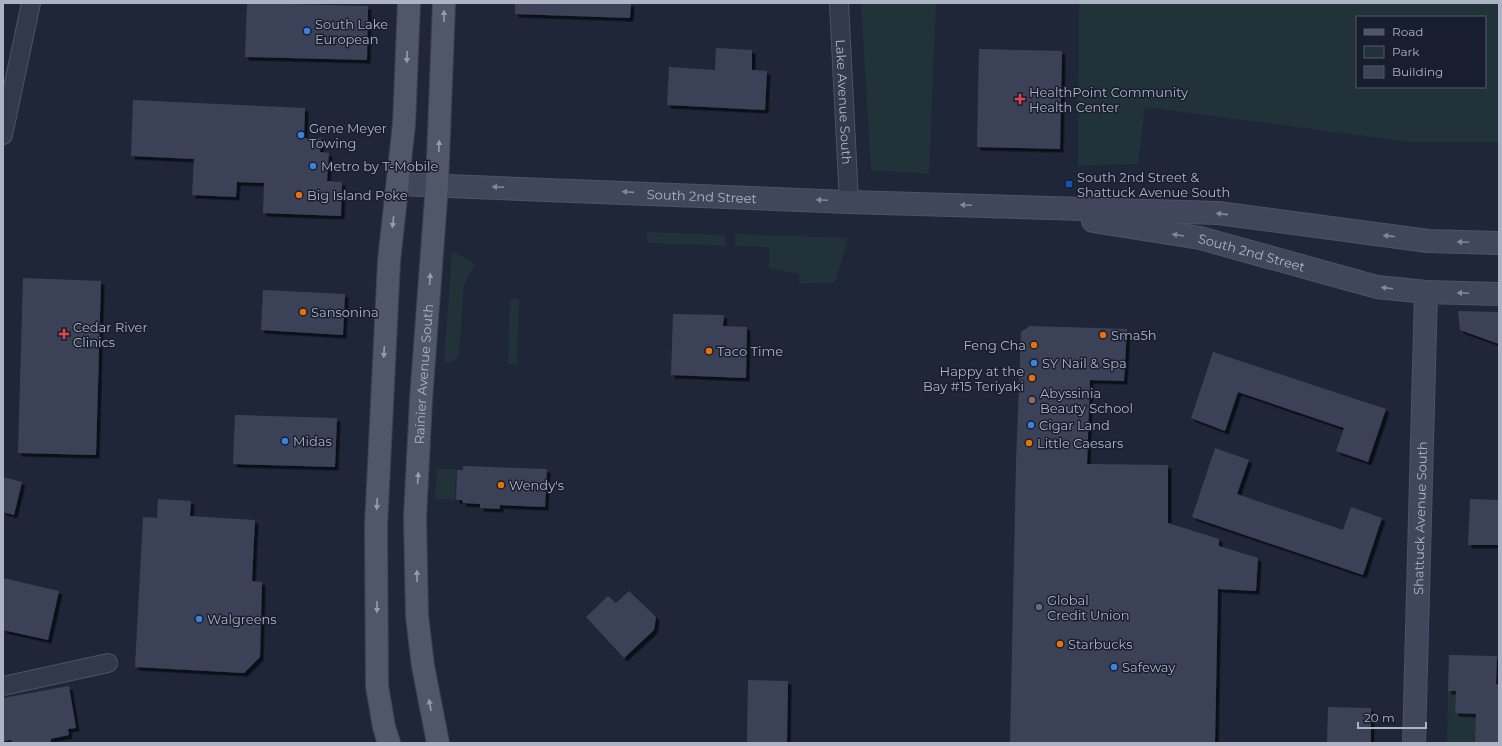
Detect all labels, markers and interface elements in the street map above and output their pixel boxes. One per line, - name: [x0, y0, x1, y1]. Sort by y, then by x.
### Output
- one-way arrow: [441, 9, 447, 22]
- place label: South Lake European: [315, 16, 388, 47]
- legend: [1356, 16, 1486, 88]
- text: Road: [1392, 24, 1423, 39]
- marker: South Lake European: [302, 26, 312, 36]
- street label: Lake Avenue South: [833, 39, 855, 165]
- text: Park: [1392, 44, 1420, 59]
- one-way arrow: [404, 51, 410, 64]
- text: Building: [1392, 64, 1443, 79]
- place label: HealthPoint Community Health Center: [1029, 84, 1189, 115]
- marker: HealthPoint Community Health Center: [1014, 93, 1026, 105]
- place label: Gene Meyer Towing: [309, 120, 387, 151]
- marker: Gene Meyer Towing: [296, 130, 306, 140]
- one-way arrow: [435, 140, 442, 152]
- place label: Metro by T-Mobile: [321, 158, 439, 174]
- marker: Metro by T-Mobile: [308, 161, 318, 171]
- place label: South 2nd Street & Shattuck Avenue South: [1077, 169, 1230, 200]
- marker: South 2nd Street & Shattuck Avenue South: [1064, 179, 1074, 189]
- one-way arrow: [491, 184, 504, 190]
- street label: South 2nd Street: [646, 186, 757, 206]
- place label: Big Island Poke: [307, 187, 408, 203]
- one-way arrow: [622, 189, 634, 196]
- marker: Big Island Poke: [294, 190, 304, 200]
- one-way arrow: [816, 197, 828, 204]
- one-way arrow: [960, 202, 972, 209]
- one-way arrow: [1216, 211, 1228, 217]
- one-way arrow: [390, 216, 397, 229]
- street label: South 2nd Street: [1196, 230, 1307, 275]
- one-way arrow: [1172, 231, 1184, 237]
- one-way arrow: [1383, 232, 1395, 239]
- one-way arrow: [1456, 239, 1469, 245]
- one-way arrow: [427, 273, 434, 285]
- one-way arrow: [1381, 285, 1394, 291]
- one-way arrow: [1456, 290, 1469, 296]
- street label: Rainier Avenue South: [411, 303, 436, 445]
- place label: Sansonina: [311, 304, 379, 320]
- marker: Sansonina: [298, 307, 308, 317]
- place label: Cedar River Clinics: [73, 319, 148, 350]
- place label: Sma5h: [1111, 327, 1157, 343]
- marker: Cedar River Clinics: [58, 328, 70, 340]
- marker: Sma5h: [1098, 330, 1108, 340]
- place label: Feng Cha: [963, 337, 1026, 353]
- marker: Feng Cha: [1029, 340, 1039, 350]
- place label: Taco Time: [717, 343, 783, 359]
- one-way arrow: [380, 346, 387, 358]
- marker: Taco Time: [704, 346, 714, 356]
- place label: SY Nail & Spa: [1042, 355, 1127, 371]
- marker: SY Nail & Spa: [1029, 358, 1039, 368]
- place label: Happy at the Bay #15 Teriyaki: [923, 363, 1024, 394]
- marker: Happy at the Bay #15 Teriyaki: [1027, 373, 1037, 383]
- place label: Abyssinia Beauty School: [1040, 385, 1133, 416]
- marker: Abyssinia Beauty School: [1027, 395, 1037, 405]
- place label: Cigar Land: [1039, 417, 1110, 433]
- marker: Cigar Land: [1026, 420, 1036, 430]
- place label: Midas: [293, 433, 332, 449]
- place label: Little Caesars: [1037, 435, 1123, 451]
- marker: Midas: [280, 436, 290, 446]
- marker: Little Caesars: [1024, 438, 1034, 448]
- street label: Shattuck Avenue South: [1410, 441, 1430, 595]
- one-way arrow: [414, 472, 421, 484]
- place label: Wendy's: [509, 477, 564, 493]
- marker: Wendy's: [496, 480, 506, 490]
- one-way arrow: [374, 498, 381, 510]
- one-way arrow: [413, 570, 420, 582]
- place label: Global Credit Union: [1047, 592, 1130, 623]
- one-way arrow: [373, 601, 380, 613]
- marker: Global Credit Union: [1034, 602, 1044, 612]
- place label: Walgreens: [207, 611, 277, 627]
- marker: Walgreens: [194, 614, 204, 624]
- place label: Starbucks: [1068, 636, 1132, 652]
- marker: Starbucks: [1055, 639, 1065, 649]
- place label: Safeway: [1122, 659, 1176, 675]
- marker: Safeway: [1109, 662, 1119, 672]
- one-way arrow: [427, 699, 433, 711]
- scale bar: [1358, 704, 1426, 730]
- text: 20 m: [1364, 710, 1395, 725]

